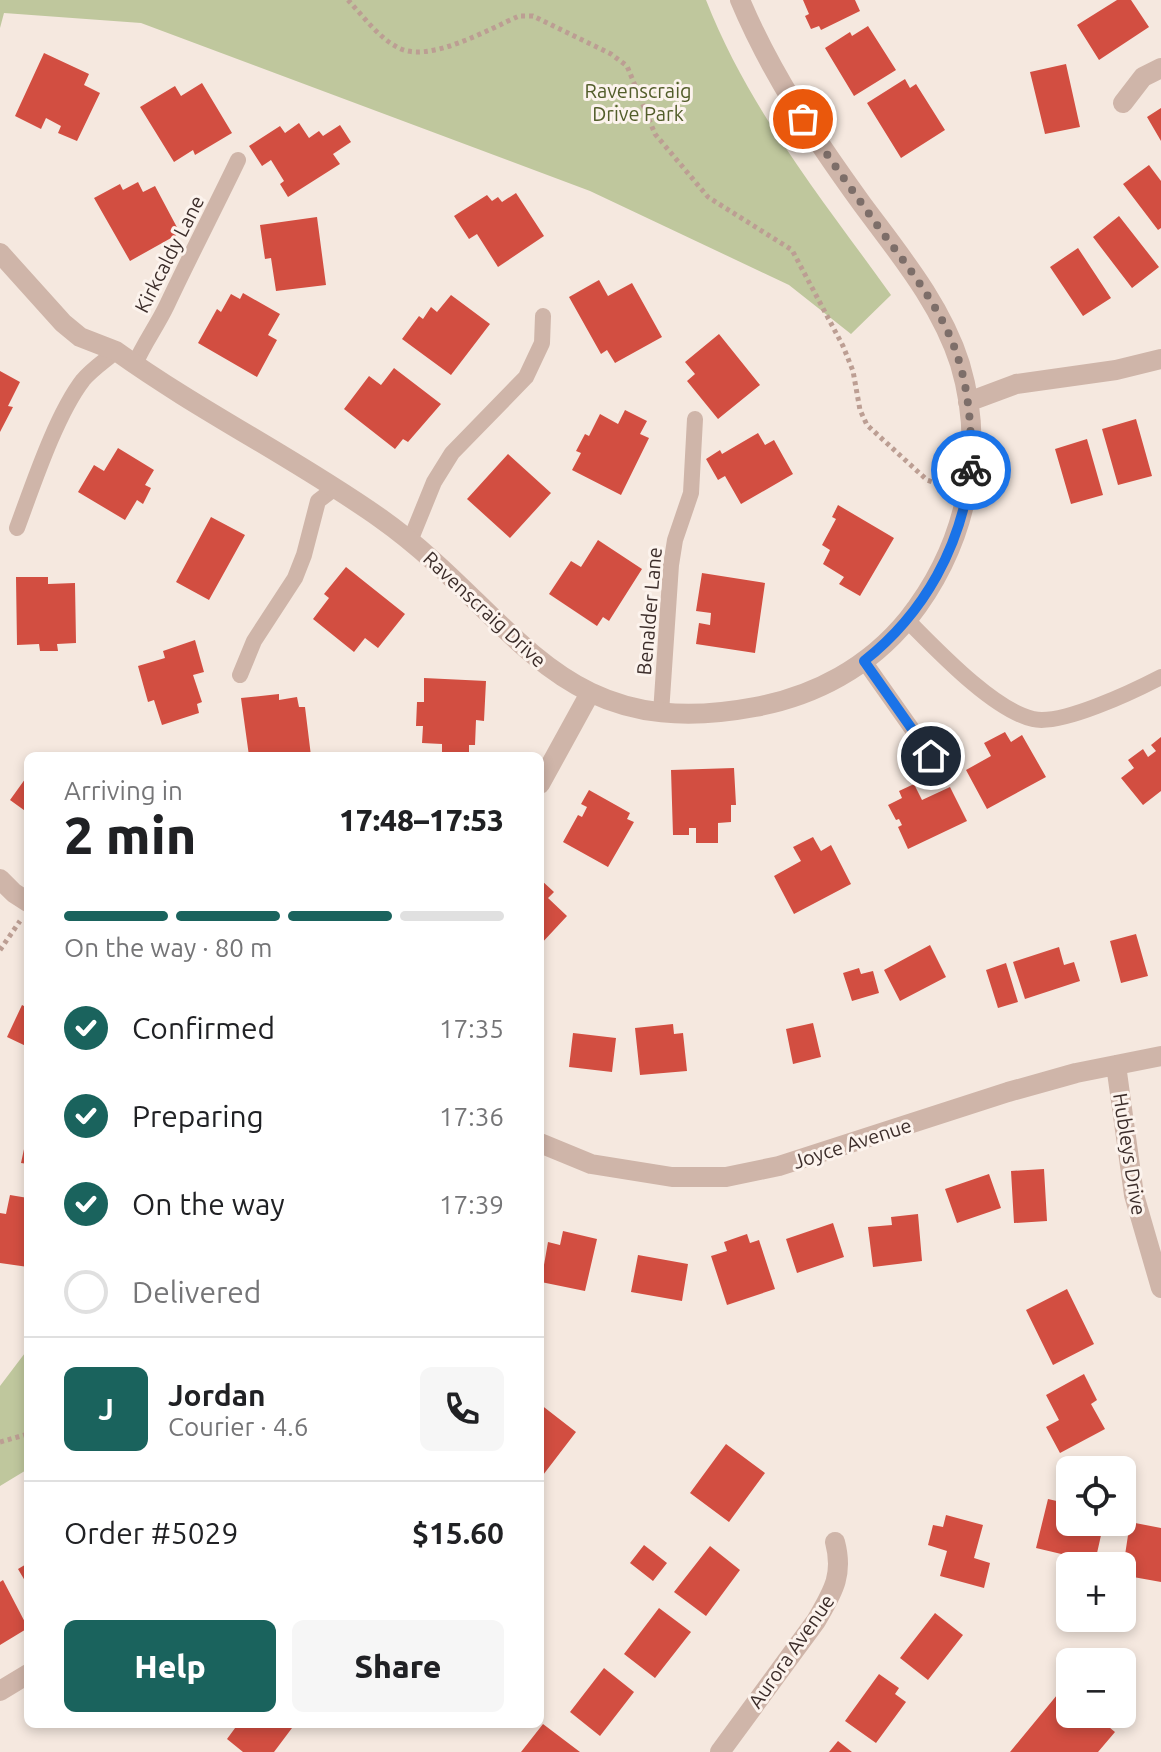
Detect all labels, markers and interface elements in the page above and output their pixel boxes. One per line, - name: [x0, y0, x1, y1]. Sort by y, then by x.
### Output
- park label: Ravenscraig Drive Park: [584, 79, 692, 125]
- pin: [769, 85, 837, 153]
- icon: bag: [781, 97, 825, 141]
- street label: Kirkcaldy Lane: [130, 192, 208, 316]
- courier: [931, 430, 1011, 510]
- icon: bike: [949, 448, 993, 492]
- street label: Ravenscraig Drive: [419, 546, 551, 672]
- street label: Benalder Lane: [632, 546, 666, 676]
- pin: [897, 722, 965, 790]
- icon: home: [909, 734, 953, 778]
- text: Arriving in: [64, 776, 183, 805]
- text: 17:48–17:53: [339, 803, 504, 837]
- text: 2 min: [64, 806, 196, 864]
- text: On the way · 80 m: [64, 933, 272, 962]
- icon: check: [64, 1006, 108, 1050]
- text: Confirmed: [132, 1011, 275, 1045]
- text: 17:35: [439, 1014, 504, 1043]
- street label: Hubleys Drive: [1109, 1091, 1151, 1217]
- icon: check: [64, 1094, 108, 1138]
- text: Preparing: [132, 1099, 264, 1133]
- text: 17:36: [439, 1102, 504, 1131]
- street label: Joyce Avenue: [790, 1113, 914, 1173]
- icon: check: [64, 1182, 108, 1226]
- text: On the way: [132, 1187, 285, 1221]
- text: 17:39: [439, 1190, 504, 1219]
- text: Delivered: [132, 1275, 261, 1309]
- button: phone: [420, 1367, 504, 1451]
- text: Jordan: [168, 1378, 266, 1412]
- text: J: [98, 1392, 114, 1426]
- text: Courier · 4.6: [168, 1412, 308, 1441]
- map controls: [1056, 1456, 1136, 1728]
- button: locate: [1056, 1456, 1136, 1536]
- text: Order #5029: [64, 1516, 238, 1550]
- text: $15.60: [412, 1516, 504, 1550]
- button: +: [1056, 1552, 1136, 1632]
- street label: Aurora Avenue: [743, 1590, 839, 1712]
- button: Help: [64, 1620, 276, 1712]
- button: Share: [292, 1620, 504, 1712]
- button: −: [1056, 1648, 1136, 1728]

